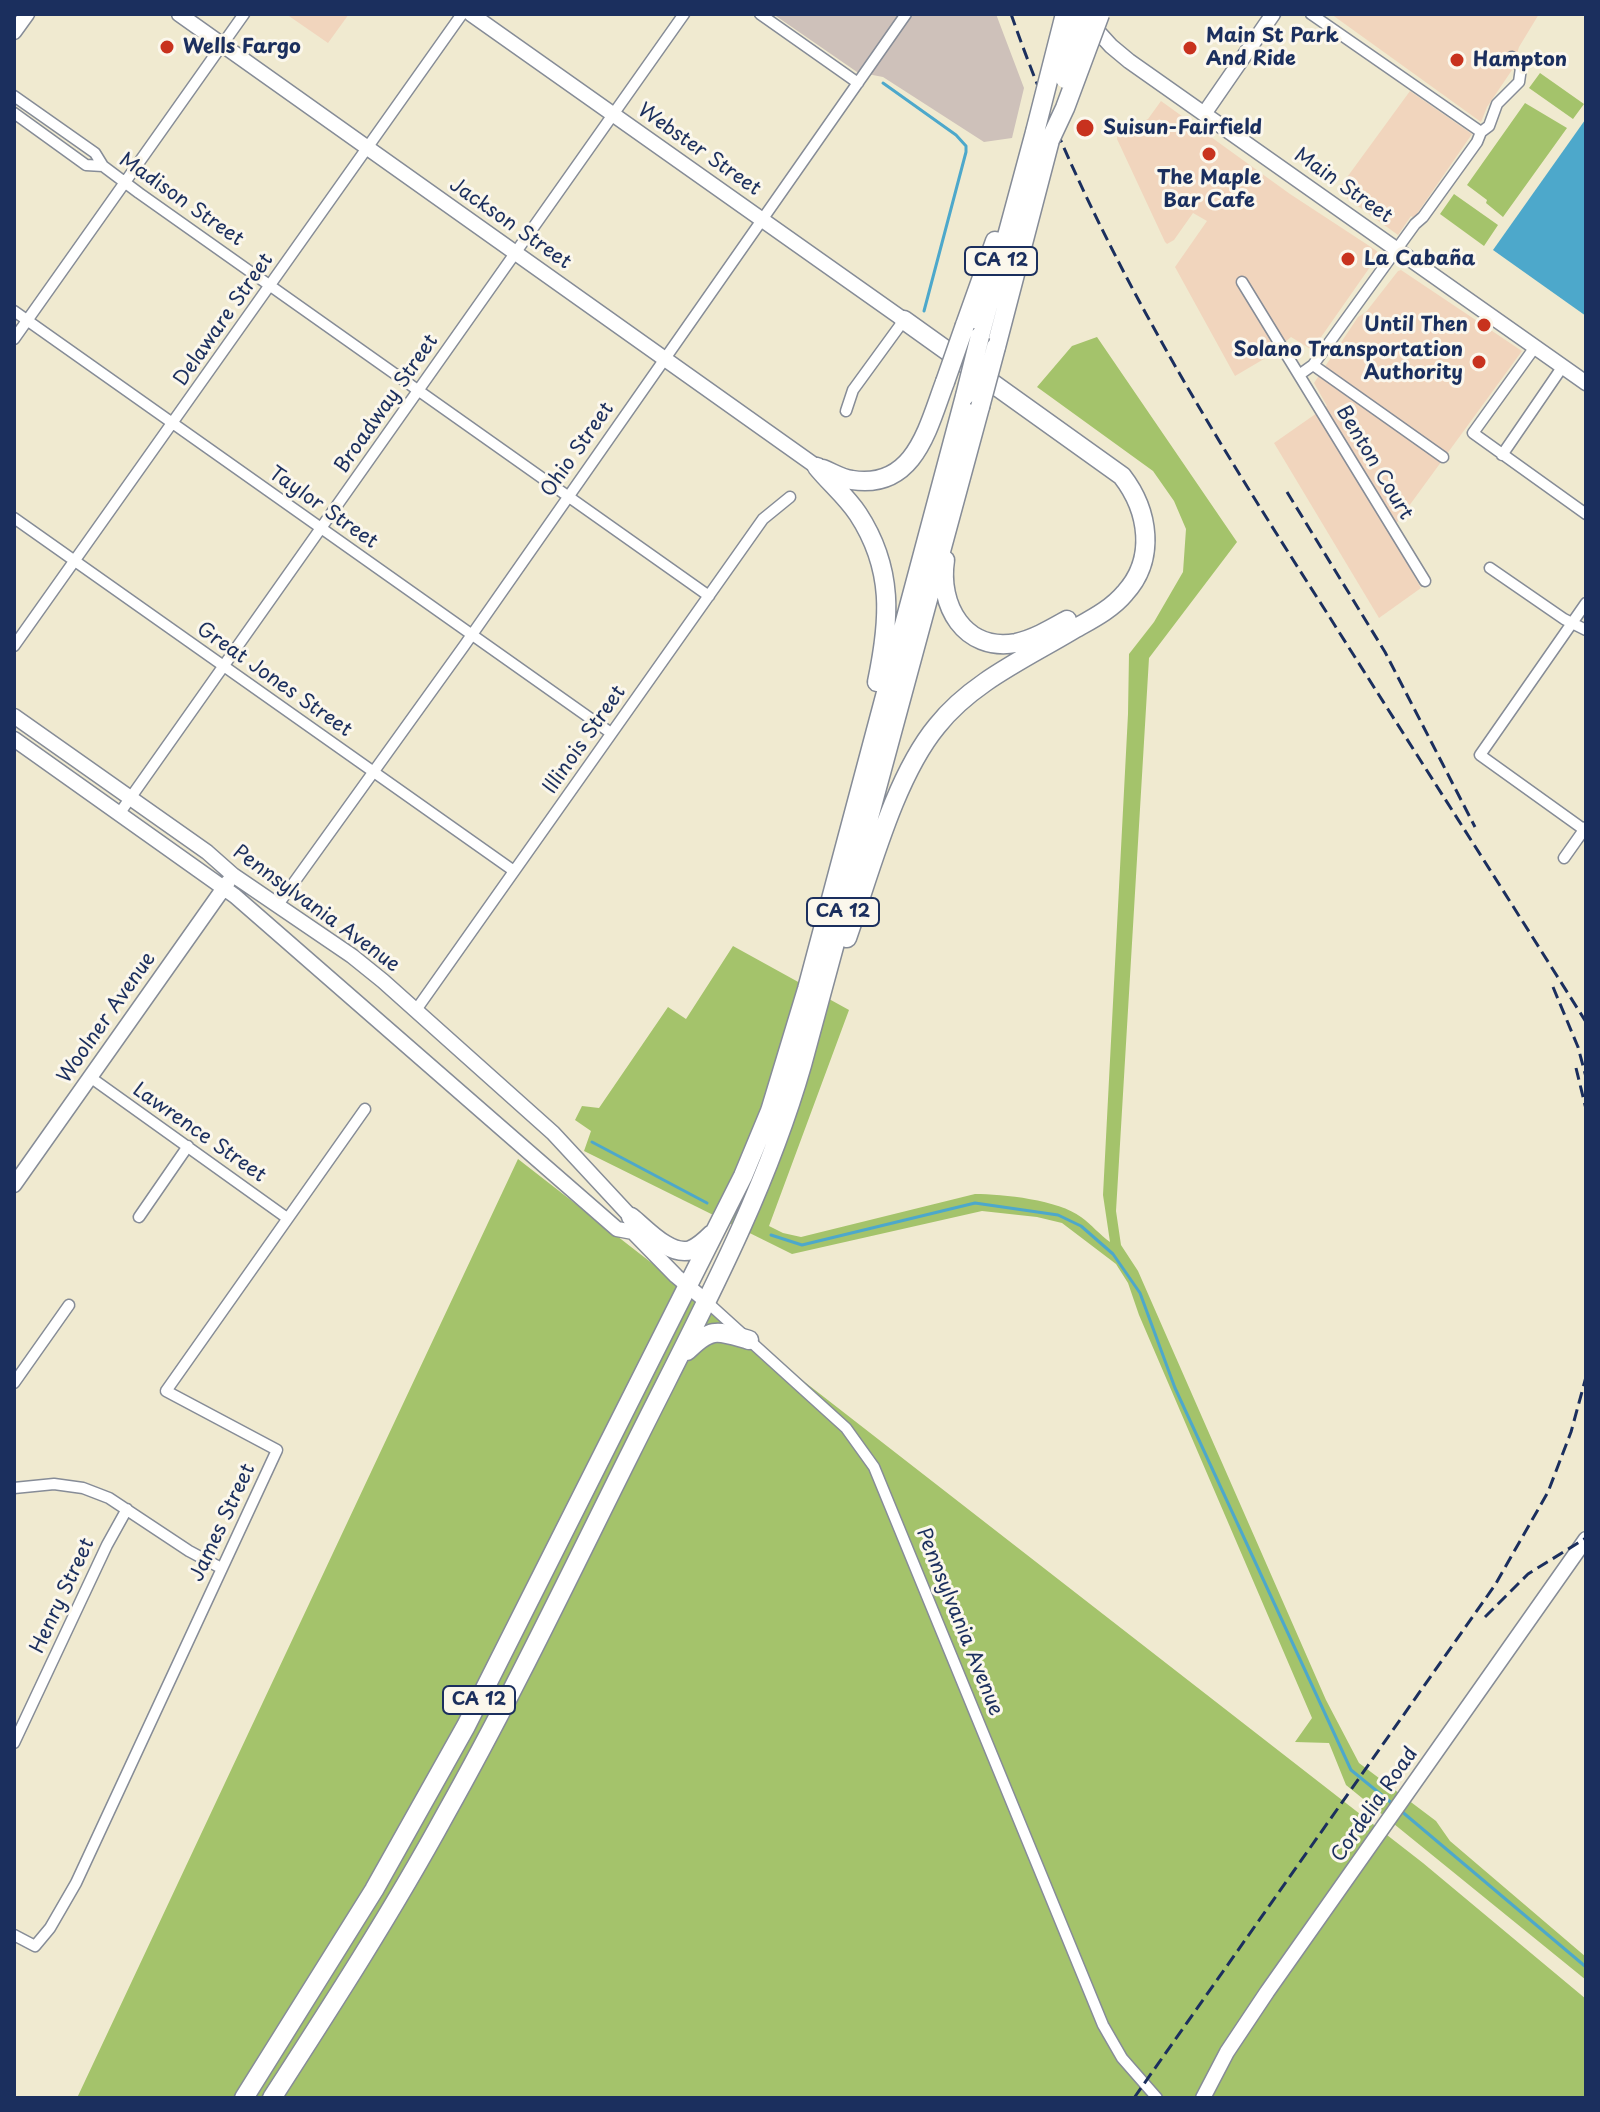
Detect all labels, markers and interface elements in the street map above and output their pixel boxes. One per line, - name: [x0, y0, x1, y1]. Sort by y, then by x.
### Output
- place label: Main St Park And Ride: [1206, 24, 1339, 71]
- place label: Wells Fargo: [183, 35, 301, 59]
- marker: Wells Fargo: [158, 38, 176, 56]
- marker: Main St Park And Ride: [1181, 39, 1199, 57]
- place label: Hampton: [1473, 48, 1567, 72]
- marker: Hampton: [1448, 51, 1466, 69]
- street label: Webster Street: [633, 99, 765, 201]
- place label: Suisun-Fairfield: [1103, 116, 1262, 140]
- marker: Suisun-Fairfield: [1074, 117, 1096, 139]
- street label: Main Street: [1289, 143, 1397, 229]
- marker: The Maple Bar Cafe: [1200, 145, 1218, 163]
- street label: Madison Street: [114, 148, 248, 252]
- place label: The Maple Bar Cafe: [1157, 166, 1261, 213]
- street label: Jackson Street: [445, 173, 575, 275]
- road number: CA 12: [965, 247, 1037, 275]
- place label: La Cabaña: [1364, 247, 1475, 271]
- street label: Delaware Street: [169, 249, 279, 391]
- marker: La Cabaña: [1339, 250, 1357, 268]
- place label: Until Then: [1364, 313, 1468, 337]
- marker: Until Then: [1475, 316, 1493, 334]
- street label: Broadway Street: [330, 330, 444, 478]
- place label: Solano Transportation Authority: [1234, 338, 1463, 385]
- marker: Solano Transportation Authority: [1470, 353, 1488, 371]
- street label: Ohio Street: [537, 398, 619, 502]
- street label: Benton Court: [1331, 402, 1417, 524]
- street label: Taylor Street: [264, 462, 382, 554]
- street label: Great Jones Street: [192, 617, 356, 743]
- street label: Illinois Street: [539, 681, 631, 799]
- street label: Pennsylvania Avenue: [228, 840, 404, 978]
- road number: CA 12: [807, 898, 879, 926]
- street label: Woolner Avenue: [53, 948, 161, 1088]
- street label: Lawrence Street: [128, 1078, 270, 1188]
- street label: James Street: [185, 1460, 261, 1586]
- street label: Pennsylvania Avenue: [910, 1525, 1008, 1719]
- street label: Henry Street: [26, 1534, 100, 1658]
- road number: CA 12: [443, 1686, 515, 1714]
- street label: Cordelia Road: [1327, 1743, 1423, 1867]

